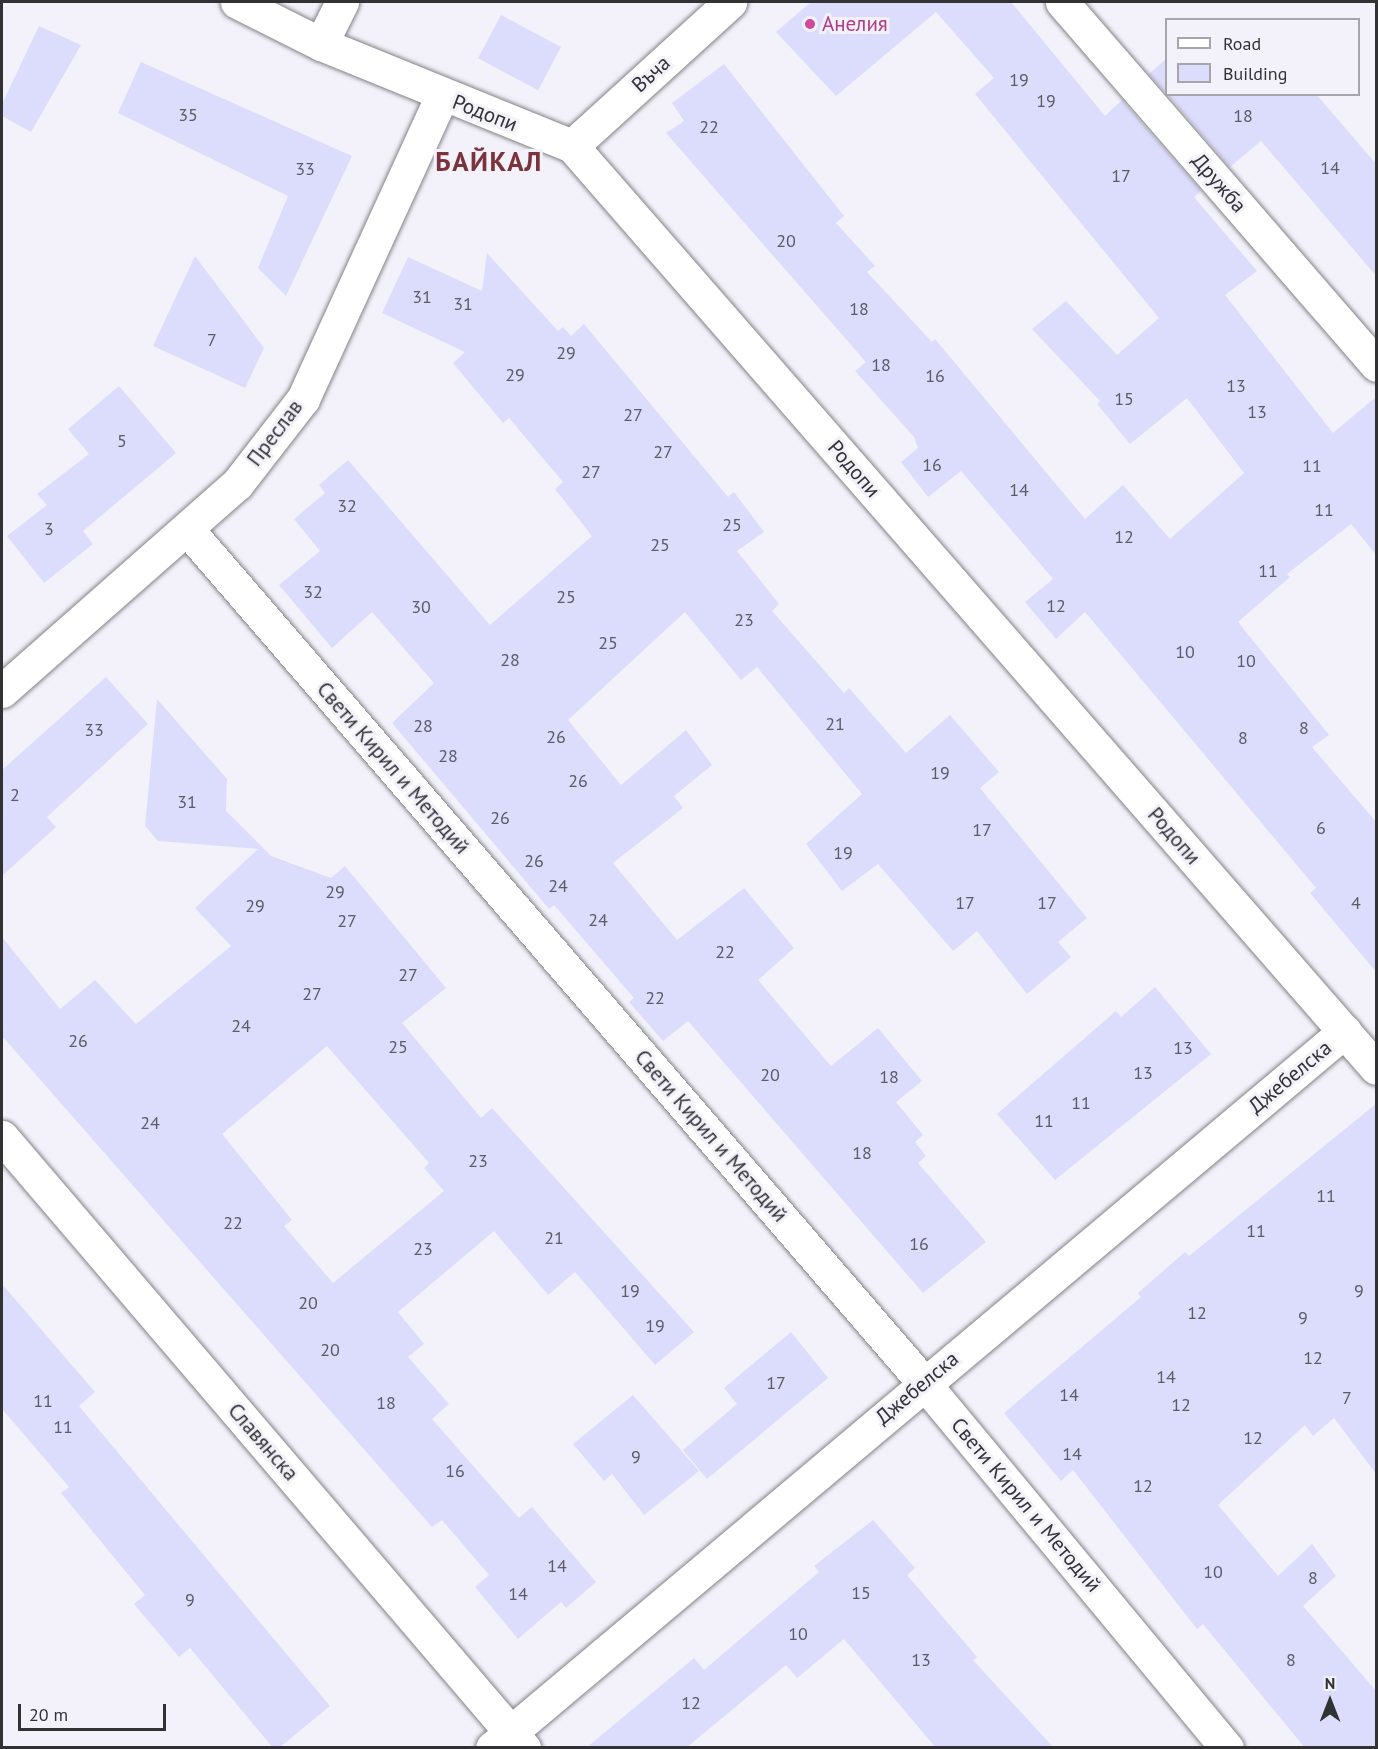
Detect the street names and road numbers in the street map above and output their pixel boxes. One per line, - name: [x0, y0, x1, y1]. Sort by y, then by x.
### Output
- street label: Въча: [627, 50, 675, 98]
- street label: Родопи: [449, 89, 521, 137]
- street label: Дружба: [1186, 148, 1252, 218]
- street label: Преслав: [242, 395, 308, 471]
- street label: Родопи: [822, 435, 886, 503]
- street label: Свети Кирил и Методий: [311, 677, 475, 859]
- street label: Родопи: [1142, 802, 1206, 870]
- street label: Джебелска: [1243, 1035, 1337, 1119]
- street label: Свети Кирил и Методий: [629, 1045, 793, 1227]
- street label: Джебелска: [870, 1346, 964, 1430]
- street label: Славянска: [223, 1398, 303, 1486]
- street label: Свети Кирил и Методий: [946, 1413, 1106, 1597]

